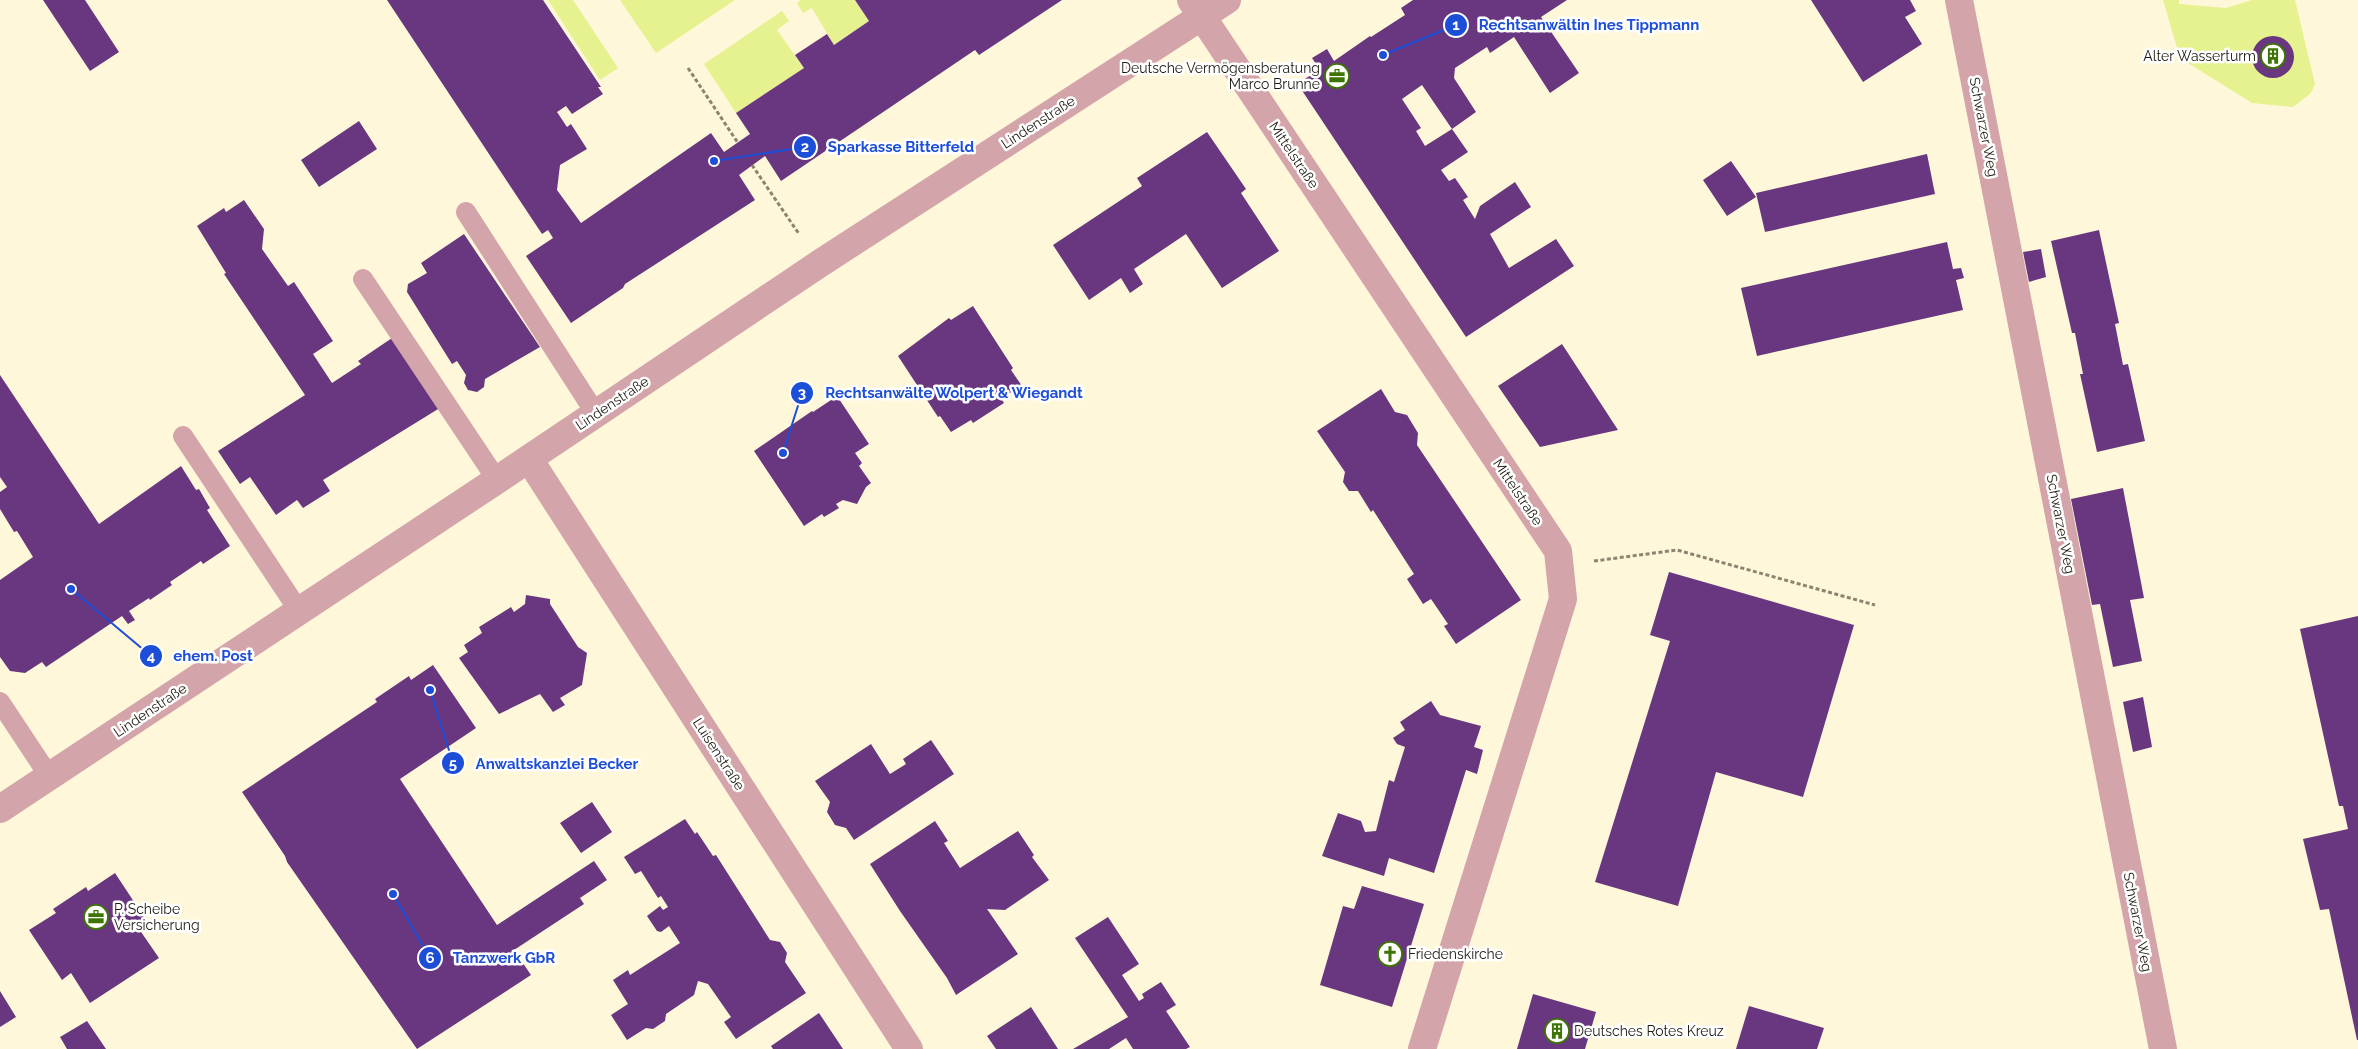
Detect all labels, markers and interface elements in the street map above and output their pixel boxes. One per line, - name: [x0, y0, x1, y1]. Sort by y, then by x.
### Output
- callout: Rechtsanwältin Ines Tippmann: [1443, 10, 1709, 40]
- text: 1: [1452, 16, 1460, 34]
- text: Rechtsanwältin Ines Tippmann: [1479, 16, 1699, 34]
- building icon: Alter Wasserturm: [2260, 43, 2286, 69]
- place label: Alter Wasserturm: [2143, 48, 2256, 64]
- place label: Deutsche Vermögensberatung Marco Brunne: [1121, 60, 1320, 92]
- office icon: Deutsche Vermögensberatung Marco Brunne: [1324, 63, 1350, 89]
- street label: Schwarzer Weg: [1966, 76, 2002, 178]
- street label: Lindenstraße: [998, 92, 1078, 152]
- street label: Mittelstraße: [1266, 119, 1322, 191]
- callout: Sparkasse Bitterfeld: [793, 132, 984, 162]
- text: 2: [801, 138, 809, 156]
- text: Sparkasse Bitterfeld: [828, 138, 975, 156]
- street label: Lindenstraße: [573, 373, 651, 433]
- callout: Rechtsanwälte Wolpert & Wiegandt: [790, 378, 1093, 408]
- text: 3: [798, 384, 806, 402]
- text: Rechtsanwälte Wolpert & Wiegandt: [825, 384, 1083, 402]
- street label: Mittelstraße: [1490, 456, 1546, 528]
- street label: Schwarzer Weg: [2043, 473, 2079, 575]
- callout: ehem. Post: [138, 641, 263, 671]
- text: 4: [147, 647, 156, 665]
- text: ehem. Post: [173, 647, 253, 665]
- street label: Lindenstraße: [111, 680, 189, 740]
- street label: Luisenstraße: [690, 715, 748, 793]
- callout: Anwaltskanzlei Becker: [441, 748, 649, 778]
- text: 5: [449, 755, 457, 773]
- text: Anwaltskanzlei Becker: [476, 755, 639, 773]
- street label: Schwarzer Weg: [2120, 871, 2156, 973]
- place label: P. Scheibe Versicherung: [114, 901, 200, 933]
- office icon: P. Scheibe Versicherung: [83, 904, 109, 930]
- church icon: Friedenskirche: [1377, 941, 1403, 967]
- callout: Tanzwerk GbR: [418, 943, 565, 973]
- place label: Friedenskirche: [1408, 946, 1503, 962]
- text: 6: [425, 949, 435, 967]
- text: Tanzwerk GbR: [453, 949, 555, 967]
- building icon: Deutsches Rotes Kreuz: [1544, 1018, 1570, 1044]
- place label: Deutsches Rotes Kreuz: [1574, 1023, 1724, 1039]

